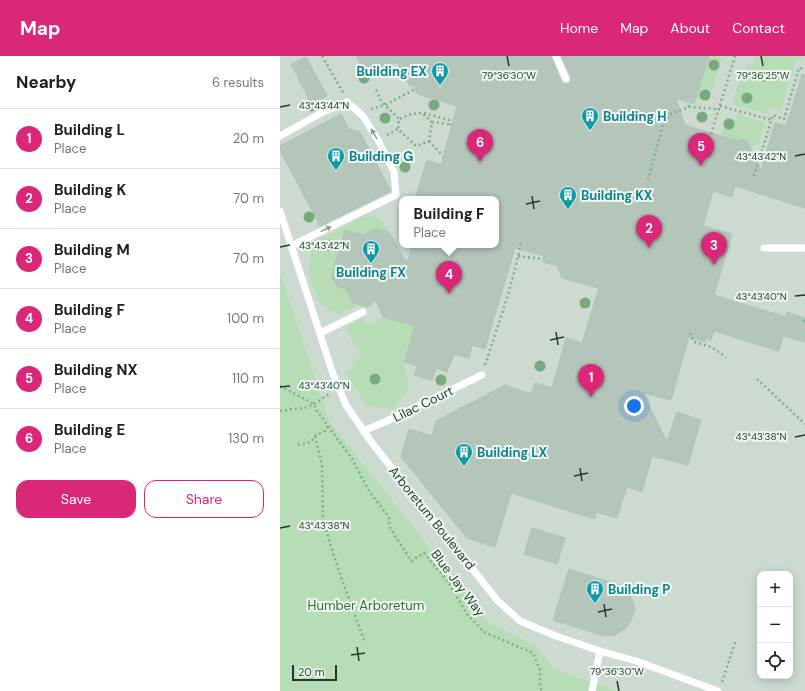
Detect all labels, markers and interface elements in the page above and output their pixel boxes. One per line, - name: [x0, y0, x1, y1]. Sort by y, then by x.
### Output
- text: Map: [20, 16, 60, 41]
- text: Home: [560, 19, 598, 37]
- text: Map: [620, 19, 648, 37]
- text: About: [670, 19, 710, 37]
- text: Contact: [732, 19, 785, 37]
- building icon: Building EX: [430, 61, 450, 86]
- place label: Building EX: [356, 63, 427, 80]
- text: 79°36'30"W: [482, 69, 536, 82]
- text: 79°36'25"W: [737, 69, 790, 82]
- text: Nearby: [16, 71, 76, 93]
- text: 6 results: [212, 74, 264, 91]
- text: 43°43'44"N: [299, 99, 349, 112]
- building icon: Building H: [580, 106, 600, 131]
- place label: Building H: [603, 108, 667, 125]
- text: Building L: [54, 120, 125, 140]
- one-way arrow: [371, 128, 378, 140]
- pin: 6: [467, 129, 493, 162]
- text: 1: [27, 130, 31, 147]
- text: 20 m: [233, 130, 264, 147]
- pin: 5: [688, 133, 714, 166]
- text: Place: [54, 140, 86, 157]
- building icon: Building G: [326, 146, 346, 171]
- place label: Building G: [349, 148, 413, 165]
- text: 43°43'42"N: [736, 150, 786, 163]
- text: Building K: [54, 180, 126, 200]
- building icon: Building KX: [558, 185, 578, 210]
- place label: Building KX: [581, 187, 653, 204]
- text: 2: [25, 190, 33, 207]
- text: 70 m: [233, 190, 264, 207]
- popup: [399, 196, 499, 248]
- text: Place: [54, 200, 86, 217]
- text: Building F: [414, 204, 484, 224]
- pin: 2: [636, 215, 662, 248]
- text: Place: [414, 224, 446, 241]
- one-way arrow: [320, 226, 332, 232]
- pin: 3: [701, 232, 727, 265]
- text: 43°43'42"N: [299, 239, 349, 252]
- building icon: Building FX: [361, 239, 381, 264]
- text: Building M: [54, 240, 130, 260]
- text: 3: [25, 250, 33, 267]
- text: 70 m: [233, 250, 264, 267]
- text: Place: [54, 260, 86, 277]
- pin: 4: [436, 261, 462, 294]
- place label: Building FX: [336, 264, 406, 281]
- text: 43°43'40"N: [735, 290, 787, 303]
- text: Building F: [54, 300, 125, 320]
- text: 4: [25, 310, 33, 327]
- text: 100 m: [227, 310, 264, 327]
- text: Place: [54, 320, 86, 337]
- text: Building NX: [54, 360, 138, 380]
- pin: 1: [578, 364, 604, 397]
- text: 5: [25, 370, 33, 387]
- text: 110 m: [232, 370, 264, 387]
- text: 43°43'40"N: [298, 379, 350, 392]
- text: Place: [54, 380, 86, 397]
- street label: Lilac Court: [390, 382, 456, 426]
- your location: [624, 396, 644, 416]
- text: Building E: [54, 420, 125, 440]
- text: 6: [25, 430, 33, 447]
- text: 130 m: [228, 430, 264, 447]
- text: 43°43'38"N: [736, 430, 786, 443]
- text: Place: [54, 440, 86, 457]
- building icon: Building LX: [454, 442, 474, 467]
- place label: Building LX: [477, 444, 547, 461]
- street label: Arboretum Boulevard: [385, 463, 479, 573]
- button: Save: [16, 480, 136, 518]
- button: Share: [144, 480, 264, 518]
- text: 43°43'38"N: [299, 519, 349, 532]
- street label: Blue Jay Way: [427, 546, 489, 620]
- map controls: [757, 571, 793, 679]
- button: +: [757, 571, 793, 607]
- building icon: Building P: [585, 579, 605, 604]
- place label: Building P: [608, 581, 670, 598]
- park label: Humber Arboretum: [308, 597, 424, 614]
- button: −: [757, 607, 793, 643]
- button: locate: [757, 643, 793, 679]
- scale bar: [292, 663, 337, 682]
- text: 20 m: [298, 665, 324, 679]
- text: 79°36'30"W: [590, 665, 644, 678]

